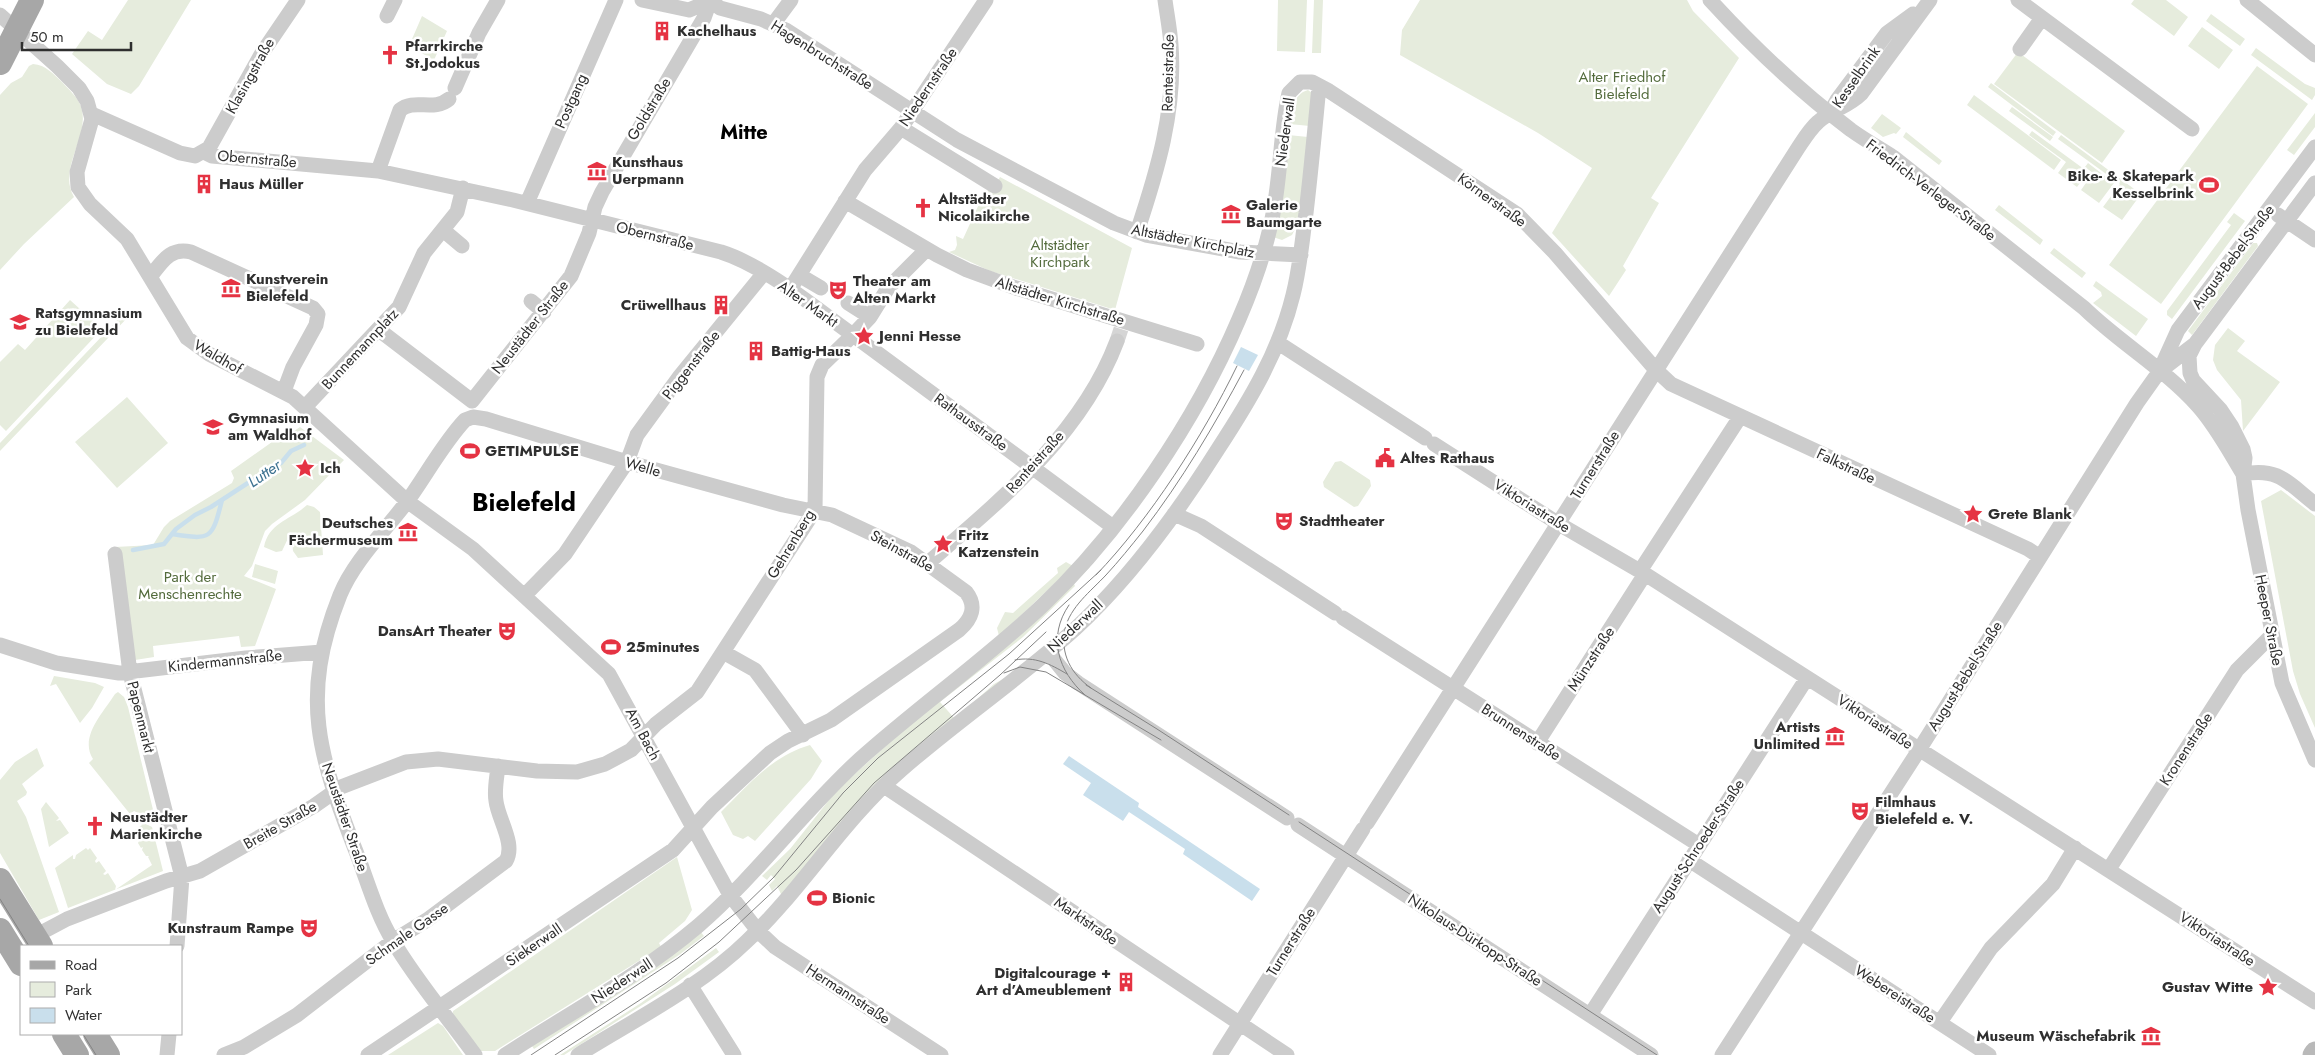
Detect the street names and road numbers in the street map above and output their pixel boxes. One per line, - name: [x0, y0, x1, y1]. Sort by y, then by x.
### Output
- street label: Hagenbruchstraße: [767, 15, 878, 95]
- street label: Klasingstraße: [220, 34, 280, 118]
- street label: Renteistraße: [1156, 34, 1180, 112]
- street label: Kesselbrink: [1827, 41, 1886, 112]
- street label: Niedernstraße: [894, 43, 963, 131]
- street label: Postgang: [549, 70, 593, 132]
- street label: Goldstraße: [622, 73, 677, 145]
- street label: Niederwall: [1269, 96, 1301, 168]
- street label: Friedrich-Verleger-Straße: [1861, 134, 2001, 246]
- street label: Obernstraße: [217, 145, 298, 173]
- street label: Körnerstraße: [1453, 167, 1531, 233]
- street label: August-Bebel-Straße: [2186, 200, 2280, 314]
- street label: Obernstraße: [614, 216, 696, 256]
- street label: Altstädter Kirchplatz: [1129, 218, 1257, 264]
- street label: Altstädter Kirchstraße: [993, 271, 1128, 331]
- street label: Neustädter Straße: [486, 275, 574, 379]
- street label: Alter Markt: [773, 275, 843, 333]
- street label: Bunnemannplatz: [316, 303, 404, 395]
- street label: Piggenstraße: [657, 325, 725, 404]
- street label: Waldhof: [190, 334, 247, 380]
- street label: Rathausstraße: [930, 388, 1013, 456]
- street label: Renteistraße: [1001, 426, 1069, 498]
- street label: Turnerstraße: [1565, 426, 1625, 504]
- street label: Falkstraße: [1813, 443, 1879, 489]
- street label: Welle: [623, 451, 664, 483]
- street label: Viktoriastraße: [1489, 474, 1575, 538]
- street label: Gehrenberg: [762, 505, 820, 583]
- street label: Steinstraße: [866, 525, 938, 578]
- street label: Heeper Straße: [2249, 573, 2289, 668]
- street label: Niederwall: [1042, 594, 1108, 658]
- street label: August-Bebel-Straße: [1922, 616, 2008, 735]
- street label: Münzstraße: [1562, 622, 1620, 696]
- street label: Kindermannstraße: [167, 644, 283, 678]
- street label: Papenmarkt: [121, 679, 161, 756]
- street label: Viktoriastraße: [1833, 689, 1918, 755]
- street label: Brunnenstraße: [1477, 698, 1565, 766]
- street label: Am Bach: [620, 704, 666, 764]
- street label: Kronenstraße: [2154, 708, 2218, 790]
- street label: Neustädter Straße: [316, 760, 374, 875]
- street label: August-Schroeder-Straße: [1646, 774, 1750, 917]
- street label: Breite Straße: [239, 795, 321, 855]
- street label: Nikolaus-Dürkopp-Straße: [1403, 888, 1547, 992]
- street label: Marktstraße: [1050, 891, 1123, 951]
- street label: Schmale Gasse: [361, 897, 453, 971]
- street label: Turnerstraße: [1261, 903, 1321, 981]
- street label: Viktoriastraße: [2175, 906, 2260, 972]
- street label: Siekerwall: [501, 918, 567, 972]
- street label: Niederwall: [587, 953, 657, 1009]
- street label: Hermannstraße: [802, 959, 895, 1030]
- street label: Webereistraße: [1850, 960, 1940, 1029]

